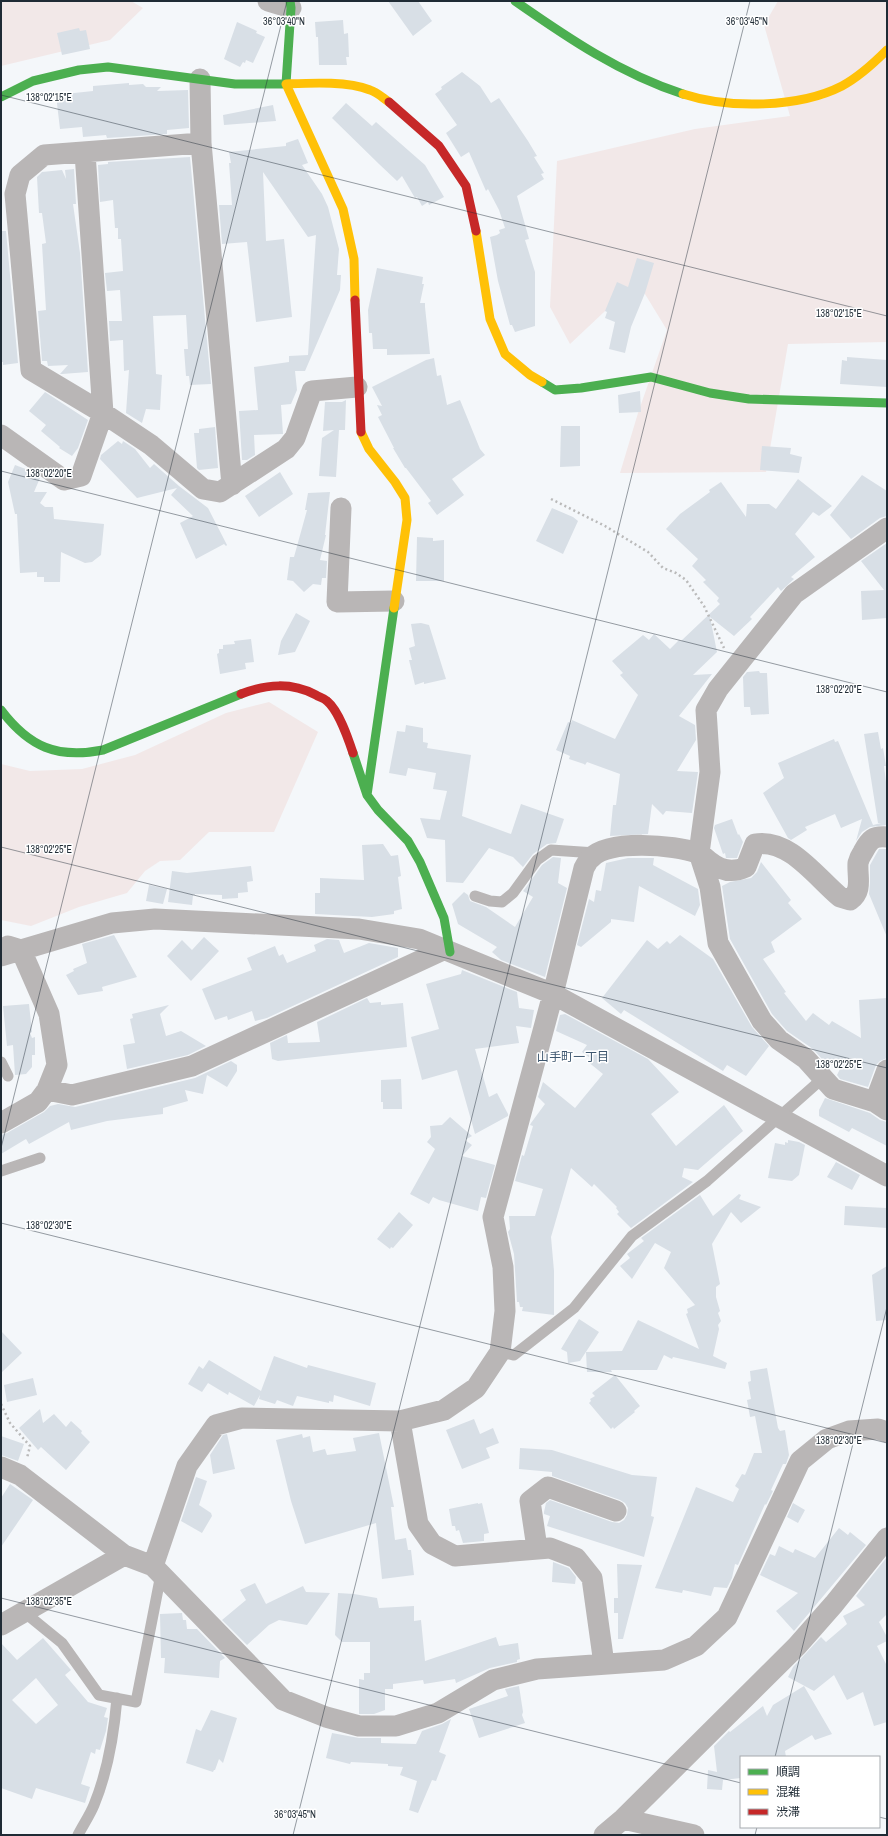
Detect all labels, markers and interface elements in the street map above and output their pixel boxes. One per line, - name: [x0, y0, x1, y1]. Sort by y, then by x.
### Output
- text: 36°03'40"N: [263, 15, 305, 28]
- text: 36°03'45"N: [726, 15, 768, 28]
- text: 138°02'15"E: [26, 91, 72, 104]
- text: 138°02'15"E: [816, 307, 862, 320]
- text: 138°02'20"E: [26, 467, 72, 480]
- text: 138°02'20"E: [816, 683, 862, 696]
- text: 138°02'25"E: [26, 843, 72, 856]
- district label: 山手町一丁目: [537, 1049, 609, 1065]
- text: 138°02'25"E: [816, 1058, 862, 1071]
- text: 138°02'30"E: [26, 1219, 72, 1232]
- text: 138°02'30"E: [816, 1434, 862, 1447]
- text: 138°02'35"E: [26, 1595, 72, 1608]
- legend: [740, 1756, 880, 1828]
- text: 順調: [776, 1764, 800, 1780]
- text: 混雑: [776, 1784, 800, 1800]
- text: 渋滞: [776, 1804, 800, 1820]
- text: 36°03'45"N: [274, 1808, 316, 1821]

